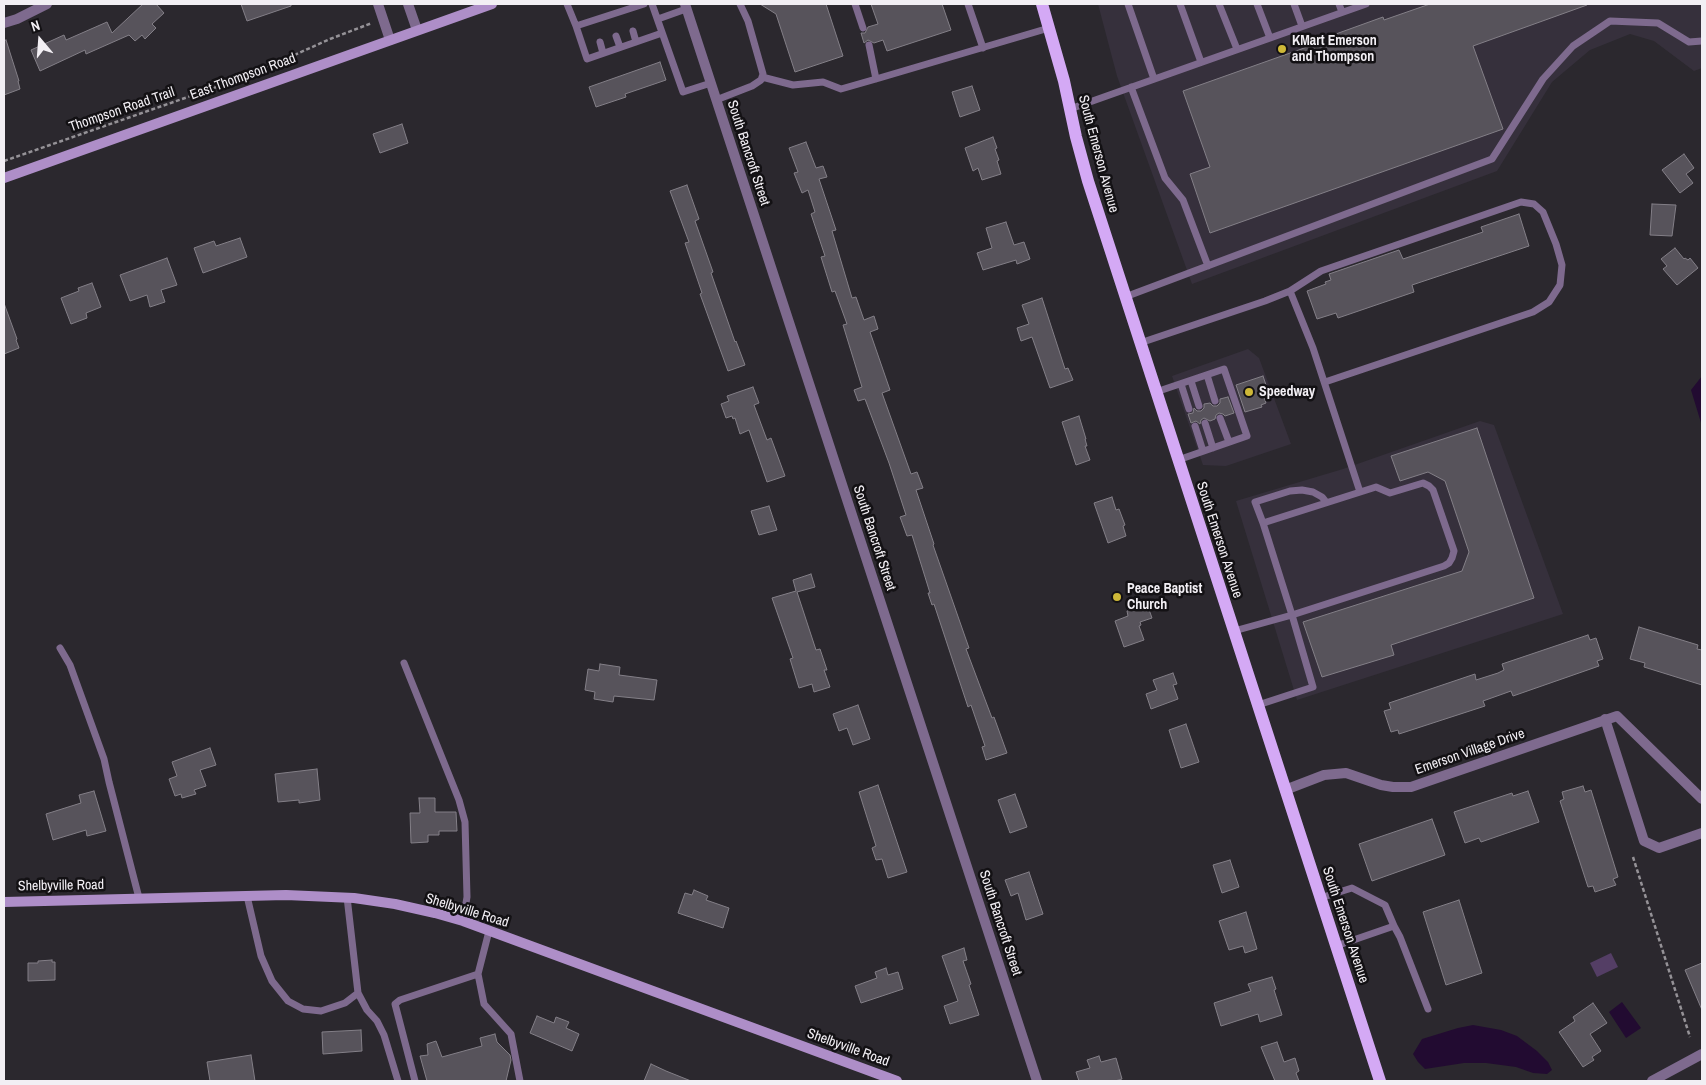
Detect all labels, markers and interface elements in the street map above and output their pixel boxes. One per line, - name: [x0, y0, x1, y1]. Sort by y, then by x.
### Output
- north arrow: [15, 15, 65, 65]
- text: N: [29, 16, 42, 36]
- place label: KMart Emerson and Thompson: [1292, 33, 1377, 65]
- marker: KMart Emerson and Thompson: [1276, 43, 1288, 55]
- street label: East Thompson Road: [188, 50, 298, 104]
- street label: Thompson Road Trail: [67, 84, 177, 136]
- street label: South Emerson Avenue: [1074, 93, 1122, 215]
- street label: South Bancroft Street: [723, 98, 773, 208]
- place label: Speedway: [1259, 384, 1315, 400]
- marker: Speedway: [1243, 386, 1255, 398]
- street label: South Emerson Avenue: [1192, 480, 1246, 600]
- street label: South Bancroft Street: [849, 483, 899, 593]
- place label: Peace Baptist Church: [1127, 581, 1202, 614]
- marker: Peace Baptist Church: [1111, 591, 1123, 603]
- street label: Emerson Village Drive: [1413, 725, 1527, 779]
- street label: South Emerson Avenue: [1318, 865, 1372, 985]
- street label: South Bancroft Street: [975, 868, 1025, 978]
- street label: Shelbyville Road: [18, 877, 104, 895]
- street label: Shelbyville Road: [423, 890, 511, 932]
- street label: Shelbyville Road: [805, 1025, 891, 1071]

